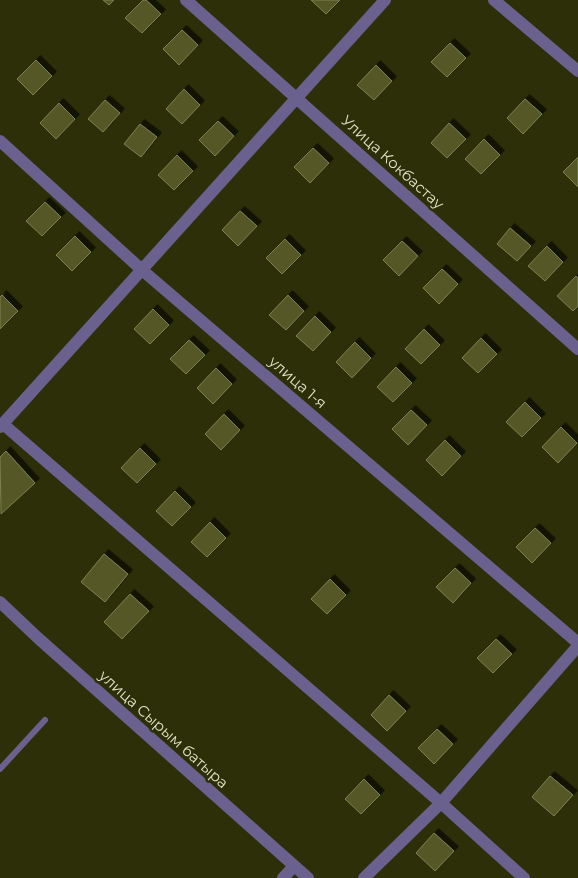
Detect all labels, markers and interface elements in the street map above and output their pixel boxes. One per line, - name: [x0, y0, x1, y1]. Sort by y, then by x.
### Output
- street label: Улица Кокбастау: [338, 111, 449, 214]
- street label: улица 1-я: [264, 351, 331, 412]
- street label: улица Сырым батыра: [95, 665, 233, 792]

